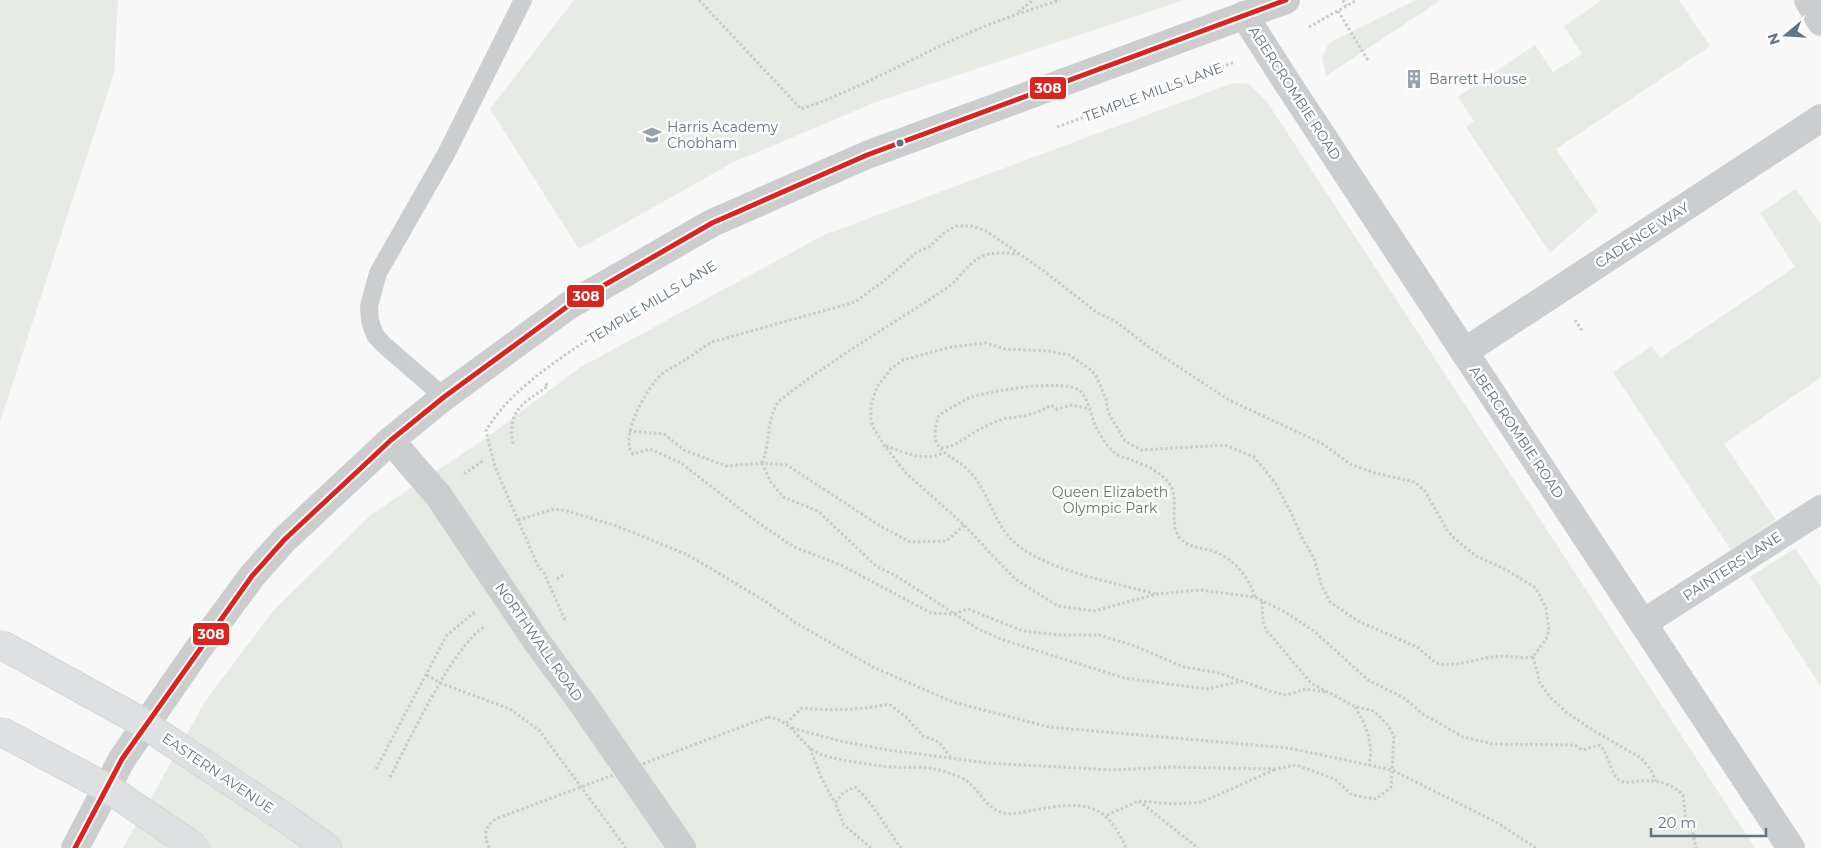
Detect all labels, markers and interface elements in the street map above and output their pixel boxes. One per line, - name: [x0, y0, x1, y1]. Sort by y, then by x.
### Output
- north arrow: [1761, 10, 1811, 60]
- street label: ABERCROMBIE ROAD: [1245, 23, 1345, 163]
- text: N: [1763, 31, 1784, 47]
- street label: TEMPLE MILLS LANE: [1081, 58, 1225, 126]
- building icon: Barrett House: [1403, 68, 1425, 90]
- place label: Barrett House: [1429, 70, 1527, 88]
- line badge: 308: [1029, 76, 1067, 100]
- text: 308: [1033, 79, 1062, 97]
- place label: Harris Academy Chobham: [667, 118, 779, 152]
- school or university icon: Harris Academy Chobham: [641, 124, 663, 146]
- unlabelled marker: [895, 138, 905, 148]
- street label: CADENCE WAY: [1592, 198, 1692, 272]
- street label: TEMPLE MILLS LANE: [584, 256, 720, 348]
- line badge: 308: [566, 284, 605, 308]
- text: 308: [571, 287, 600, 305]
- street label: ABERCROMBIE ROAD: [1466, 362, 1568, 502]
- park label: Queen Elizabeth Olympic Park: [1052, 483, 1168, 517]
- street label: PAINTERS LANE: [1679, 527, 1785, 605]
- street label: NORTHWALL ROAD: [491, 579, 587, 705]
- line badge: 308: [192, 622, 230, 646]
- text: 308: [196, 625, 225, 643]
- street label: EASTERN AVENUE: [159, 729, 277, 817]
- scale bar: [1651, 806, 1766, 838]
- text: 20 m: [1658, 813, 1696, 832]

